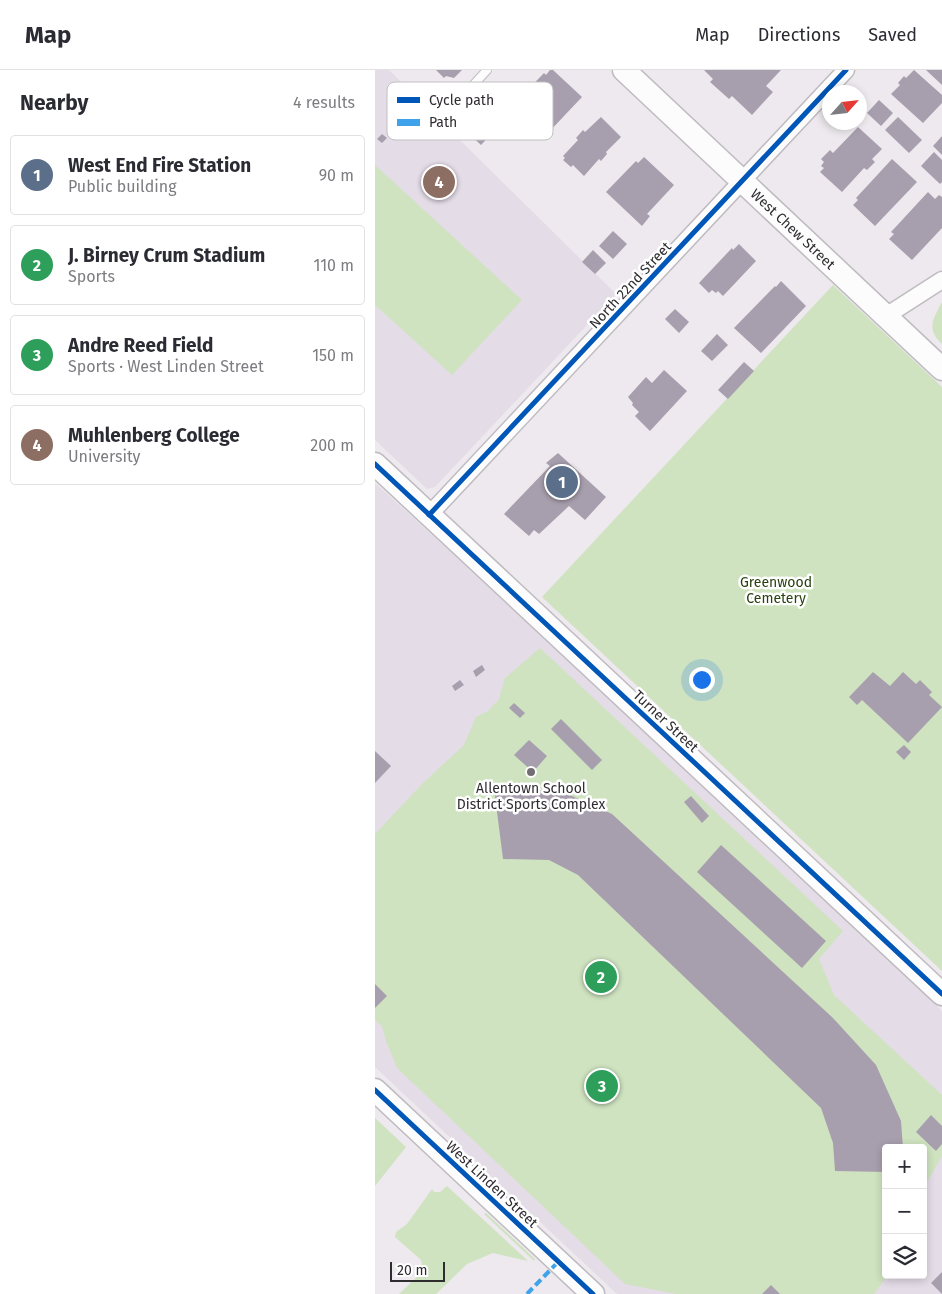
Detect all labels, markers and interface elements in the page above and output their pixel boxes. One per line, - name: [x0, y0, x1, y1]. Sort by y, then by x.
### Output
- text: Map: [25, 21, 71, 49]
- text: Map: [695, 24, 730, 46]
- text: Directions: [758, 24, 840, 46]
- text: Saved: [868, 24, 917, 46]
- legend: [387, 82, 553, 140]
- north arrow: [822, 85, 867, 130]
- text: Nearby: [20, 90, 88, 116]
- text: Cycle path: [429, 92, 494, 109]
- text: 4 results: [293, 93, 355, 112]
- text: Path: [429, 114, 457, 131]
- text: West End Fire Station: [68, 154, 251, 177]
- pin: 4: [423, 163, 455, 201]
- text: 1: [33, 166, 41, 185]
- text: 90 m: [319, 166, 354, 185]
- text: Public building: [68, 177, 176, 196]
- street label: West Chew Street: [747, 185, 839, 274]
- street label: North 22nd Street: [586, 238, 675, 332]
- text: J. Birney Crum Stadium: [68, 244, 265, 267]
- text: 2: [33, 256, 41, 275]
- text: 110 m: [313, 256, 354, 275]
- text: Sports: [68, 267, 115, 286]
- text: Andre Reed Field: [68, 334, 213, 357]
- text: 3: [33, 346, 41, 365]
- text: 150 m: [312, 346, 354, 365]
- text: Sports · West Linden Street: [68, 357, 264, 376]
- text: Muhlenberg College: [68, 424, 240, 447]
- text: 4: [32, 436, 42, 455]
- text: 200 m: [310, 436, 354, 455]
- text: University: [68, 447, 141, 466]
- pin: 1: [546, 463, 578, 501]
- park label: Greenwood Cemetery: [740, 574, 812, 607]
- your location: [689, 667, 715, 693]
- street label: Turner Street: [629, 687, 703, 757]
- marker: Allentown School District Sports Complex: [525, 766, 537, 778]
- place label: Allentown School District Sports Complex: [457, 780, 605, 813]
- pin: 2: [585, 958, 617, 996]
- pin: 3: [586, 1067, 618, 1105]
- street label: West Linden Street: [442, 1137, 542, 1232]
- map controls: [882, 1144, 927, 1279]
- button: +: [882, 1144, 927, 1189]
- button: −: [882, 1189, 927, 1234]
- button: layers: [882, 1234, 927, 1279]
- scale bar: [390, 1259, 445, 1282]
- text: 20 m: [397, 1262, 427, 1279]

